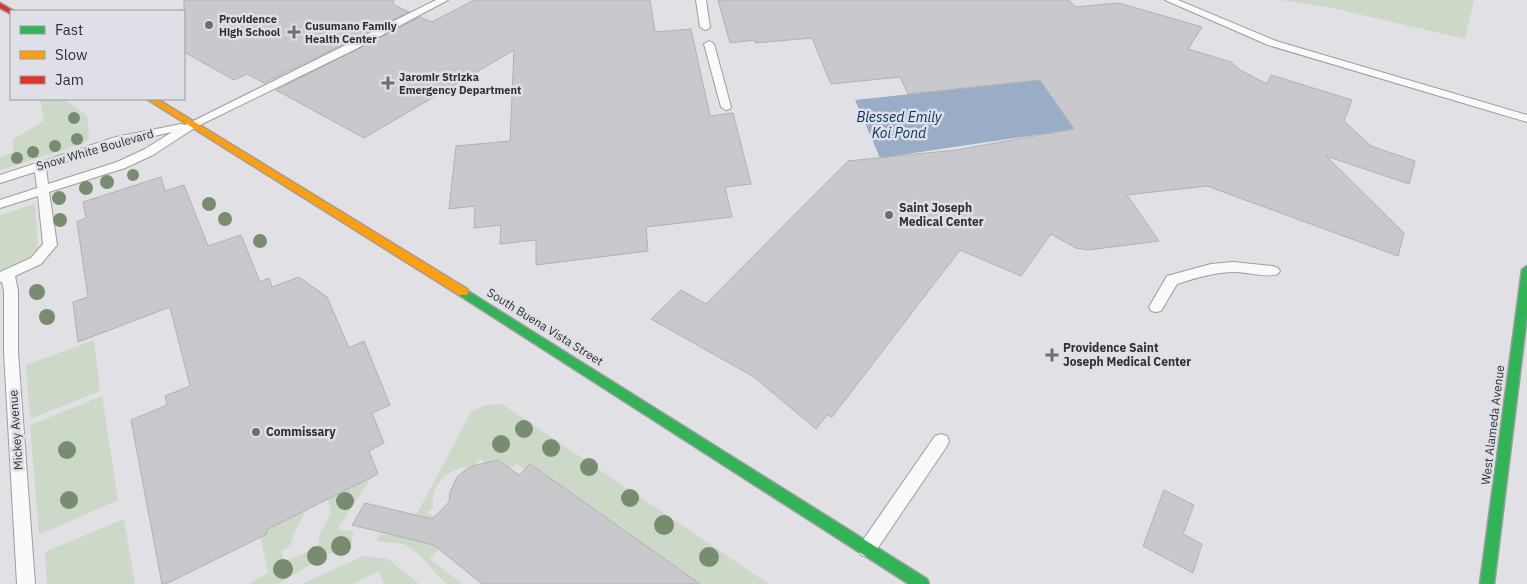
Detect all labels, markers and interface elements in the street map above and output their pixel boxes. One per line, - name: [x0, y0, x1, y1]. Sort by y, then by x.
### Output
- legend: [10, 10, 185, 100]
- place label: Providence High School: [219, 12, 281, 39]
- marker: Providence High School: [203, 19, 215, 31]
- place label: Cusumano Family Health Center: [305, 19, 397, 46]
- text: Fast: [55, 20, 83, 39]
- marker: Cusumano Family Health Center: [287, 25, 301, 39]
- text: Slow: [55, 45, 88, 64]
- text: Jam: [55, 70, 84, 89]
- place label: Jaromir Strizka Emergency Department: [399, 70, 521, 97]
- marker: Jaromir Strizka Emergency Department: [381, 76, 395, 90]
- water label: Blessed Emily Koi Pond: [856, 108, 943, 142]
- street label: Snow White Boulevard: [35, 126, 155, 173]
- place label: Saint Joseph Medical Center: [899, 200, 984, 229]
- marker: Saint Joseph Medical Center: [883, 209, 895, 221]
- street label: South Buena Vista Street: [484, 285, 606, 368]
- place label: Providence Saint Joseph Medical Center: [1063, 340, 1191, 369]
- marker: Providence Saint Joseph Medical Center: [1045, 348, 1059, 362]
- street label: West Alameda Avenue: [1478, 364, 1507, 486]
- street label: Mickey Avenue: [5, 389, 26, 471]
- place label: Commissary: [266, 424, 336, 439]
- marker: Commissary: [250, 426, 262, 438]

